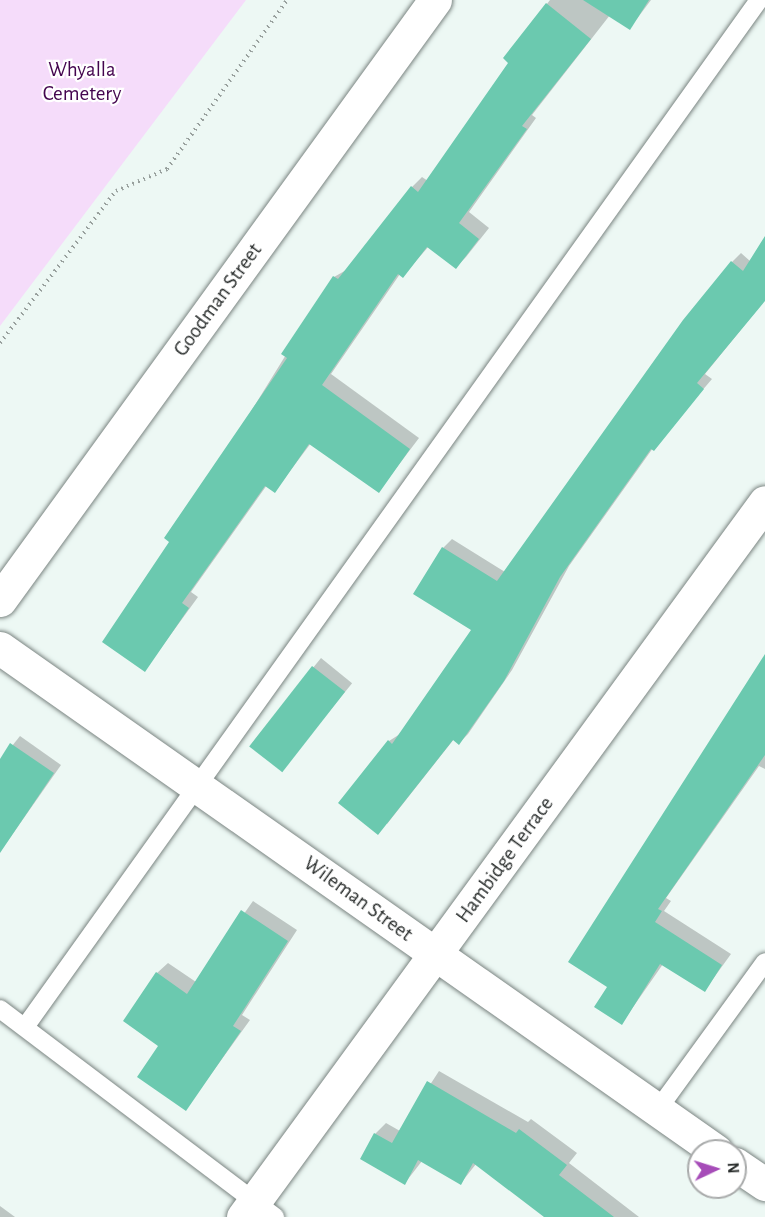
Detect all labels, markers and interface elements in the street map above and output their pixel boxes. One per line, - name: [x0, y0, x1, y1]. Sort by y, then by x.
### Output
- park label: Whyalla Cemetery: [43, 57, 121, 107]
- street label: Goodman Street: [169, 239, 267, 361]
- street label: Hambidge Terrace: [451, 792, 559, 928]
- street label: Wileman Street: [299, 851, 417, 947]
- north arrow: [687, 1139, 747, 1199]
- text: N: [725, 1162, 741, 1174]

